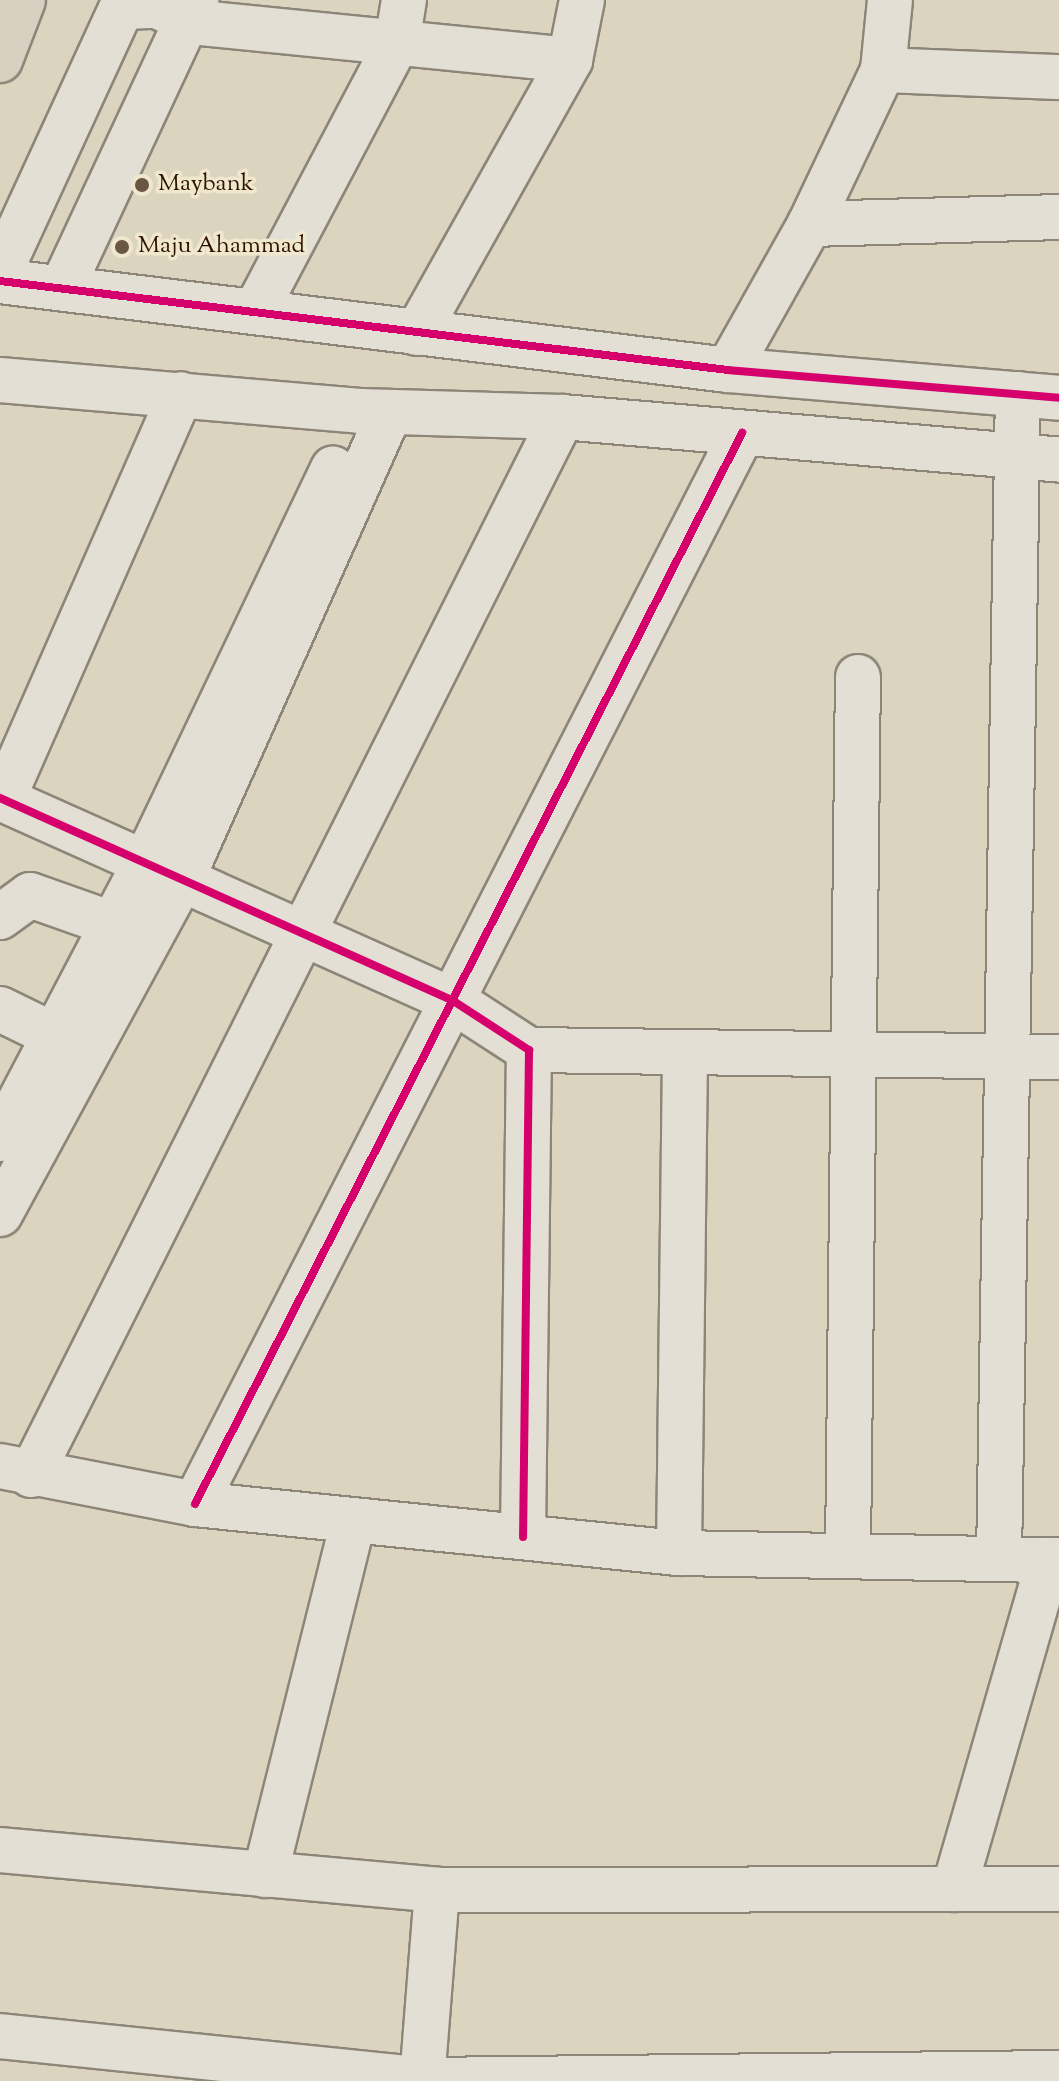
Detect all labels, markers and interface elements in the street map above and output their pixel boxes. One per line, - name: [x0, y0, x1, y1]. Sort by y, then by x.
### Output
- place label: Maybank: [158, 171, 254, 199]
- marker: Maybank: [133, 176, 151, 194]
- place label: Maju Ahammad: [138, 233, 305, 261]
- marker: Maju Ahammad: [113, 238, 131, 256]

